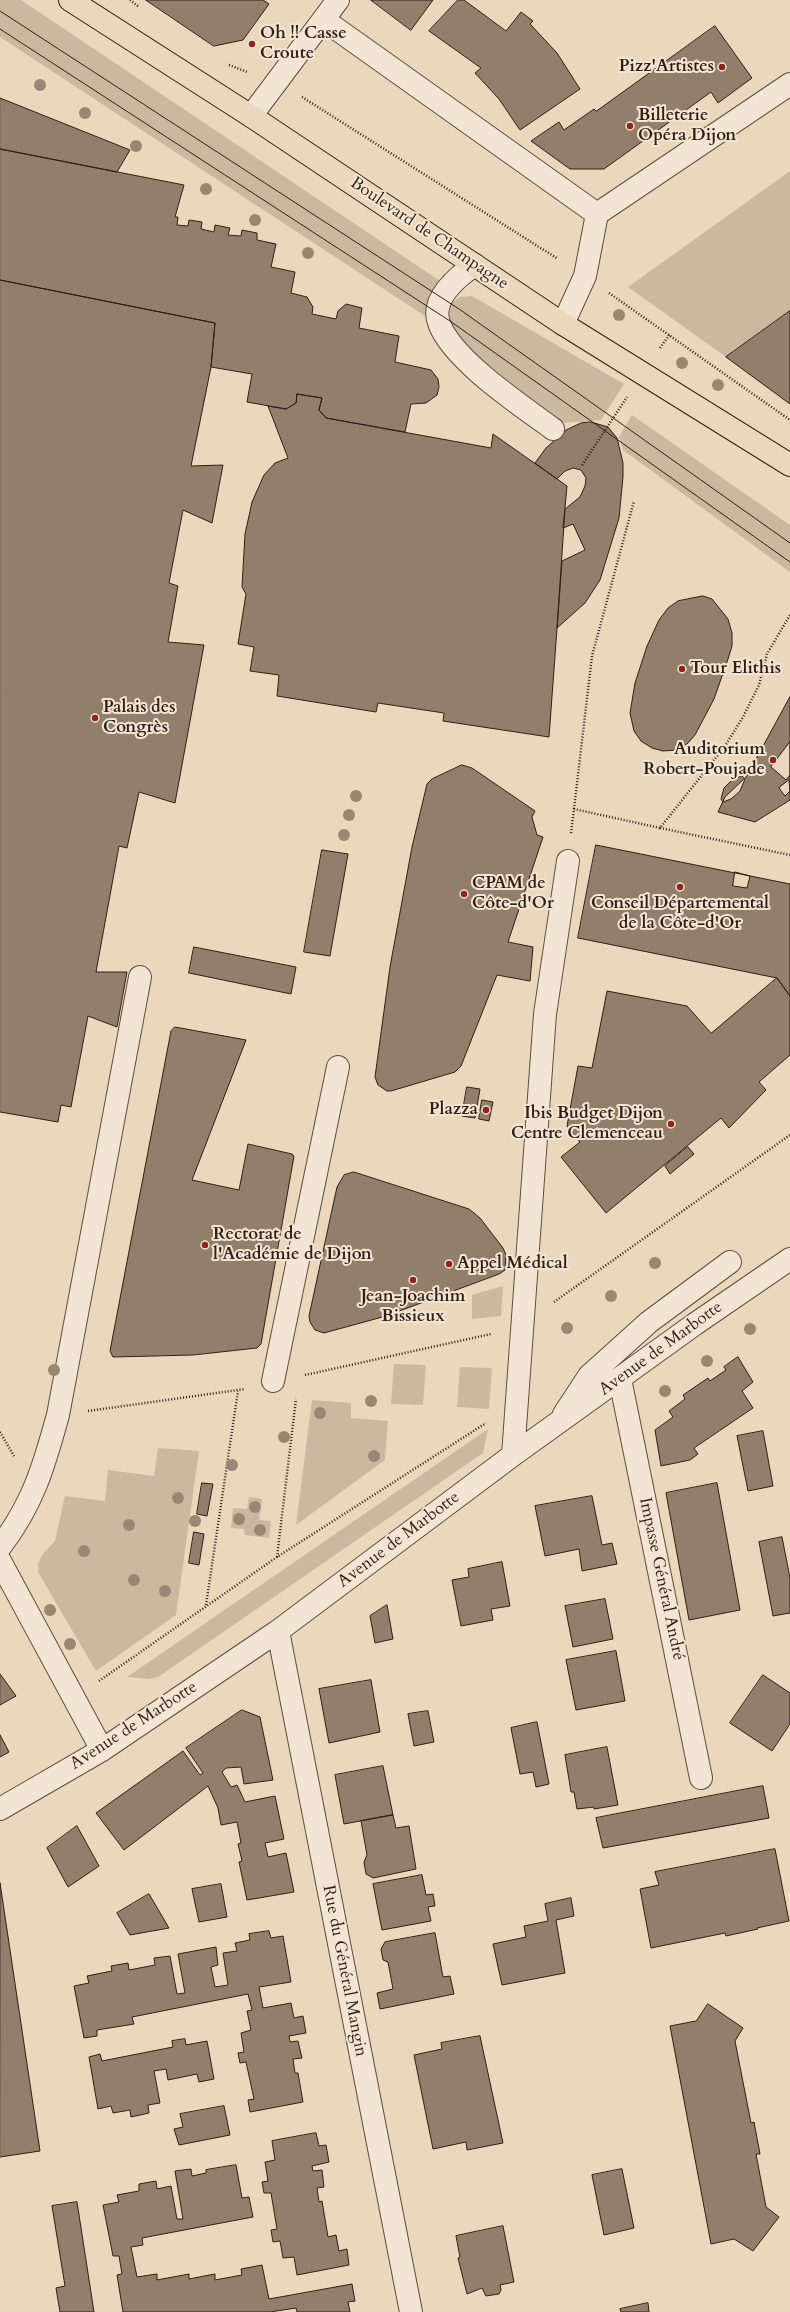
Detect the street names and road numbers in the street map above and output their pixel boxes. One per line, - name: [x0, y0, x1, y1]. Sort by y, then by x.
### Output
- street label: Boulevard de Champagne: [346, 173, 512, 295]
- street label: Avenue de Marbotte: [595, 1297, 727, 1401]
- street label: Avenue de Marbotte: [334, 1488, 464, 1592]
- street label: Impasse Général André: [634, 1496, 688, 1662]
- street label: Avenue de Marbotte: [67, 1677, 201, 1775]
- street label: Rue du Général Mangin: [317, 1883, 371, 2059]

